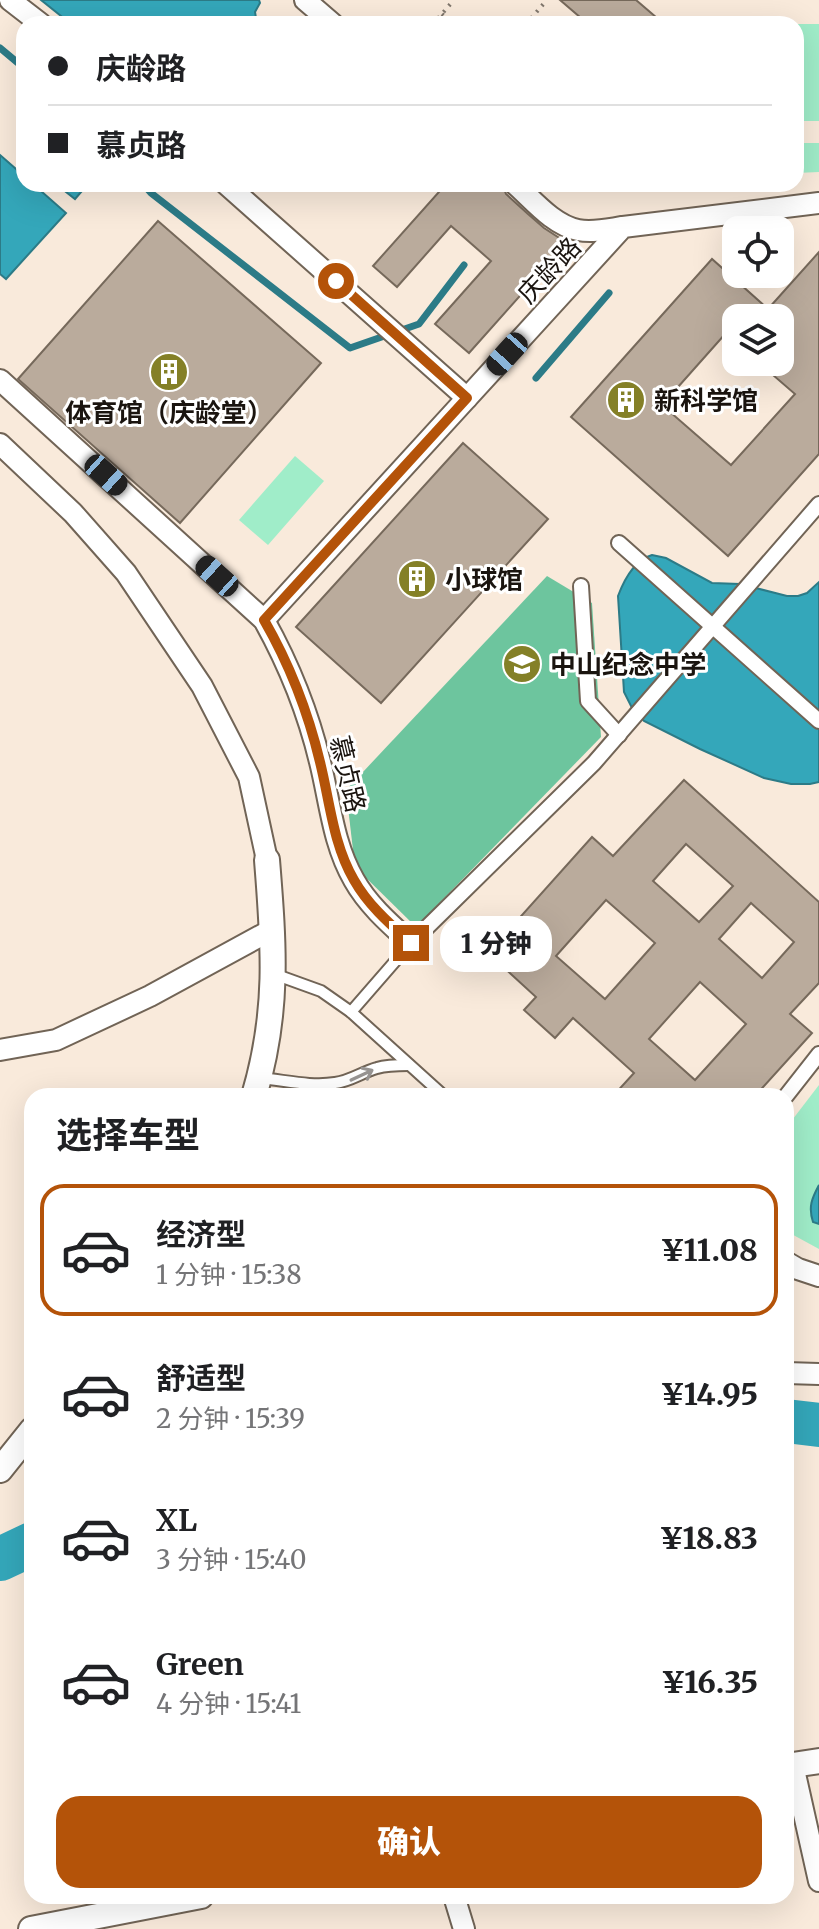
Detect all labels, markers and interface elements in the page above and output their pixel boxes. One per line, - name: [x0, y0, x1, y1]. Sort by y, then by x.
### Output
- text: 庆龄路: [96, 49, 186, 87]
- text: 慕贞路: [96, 126, 186, 164]
- map controls: [722, 216, 794, 376]
- button: locate: [722, 216, 794, 288]
- street label: 庆龄路: [510, 230, 588, 310]
- route start: [318, 263, 354, 299]
- button: layers: [722, 304, 794, 376]
- car: [482, 328, 532, 380]
- building icon: 体育馆（庆龄堂）: [148, 351, 190, 393]
- building icon: 新科学馆: [605, 379, 647, 421]
- place label: 新科学馆: [654, 384, 758, 417]
- place label: 体育馆（庆龄堂）: [65, 396, 273, 429]
- car: [80, 450, 132, 500]
- car: [191, 551, 243, 601]
- building icon: 小球馆: [396, 558, 438, 600]
- place label: 小球馆: [445, 563, 523, 596]
- school or university icon: 中山纪念中学: [501, 643, 543, 685]
- place label: 中山纪念中学: [550, 648, 706, 681]
- street label: 慕贞路: [323, 732, 373, 816]
- callout: 1 分钟: [439, 915, 551, 971]
- route end: [393, 925, 429, 961]
- text: 1 分钟: [461, 927, 531, 960]
- one-way arrow: [349, 1066, 373, 1081]
- text: 选择车型: [56, 1113, 200, 1158]
- icon: car: [60, 1214, 132, 1286]
- text: 经济型: [156, 1215, 246, 1253]
- text: ¥11.08: [660, 1231, 758, 1269]
- text: 1 分钟 · 15:38: [156, 1258, 302, 1291]
- icon: car: [60, 1358, 132, 1430]
- text: 舒适型: [156, 1359, 246, 1397]
- text: ¥14.95: [661, 1375, 758, 1413]
- text: 2 分钟 · 15:39: [156, 1402, 305, 1435]
- text: XL: [156, 1501, 197, 1539]
- icon: car: [60, 1502, 132, 1574]
- text: ¥18.83: [659, 1519, 758, 1557]
- text: 3 分钟 · 15:40: [156, 1543, 307, 1576]
- text: Green: [156, 1645, 244, 1683]
- icon: car: [60, 1646, 132, 1718]
- text: ¥16.35: [661, 1663, 758, 1701]
- text: 4 分钟 · 15:41: [156, 1687, 301, 1720]
- button: 确认: [56, 1796, 762, 1888]

